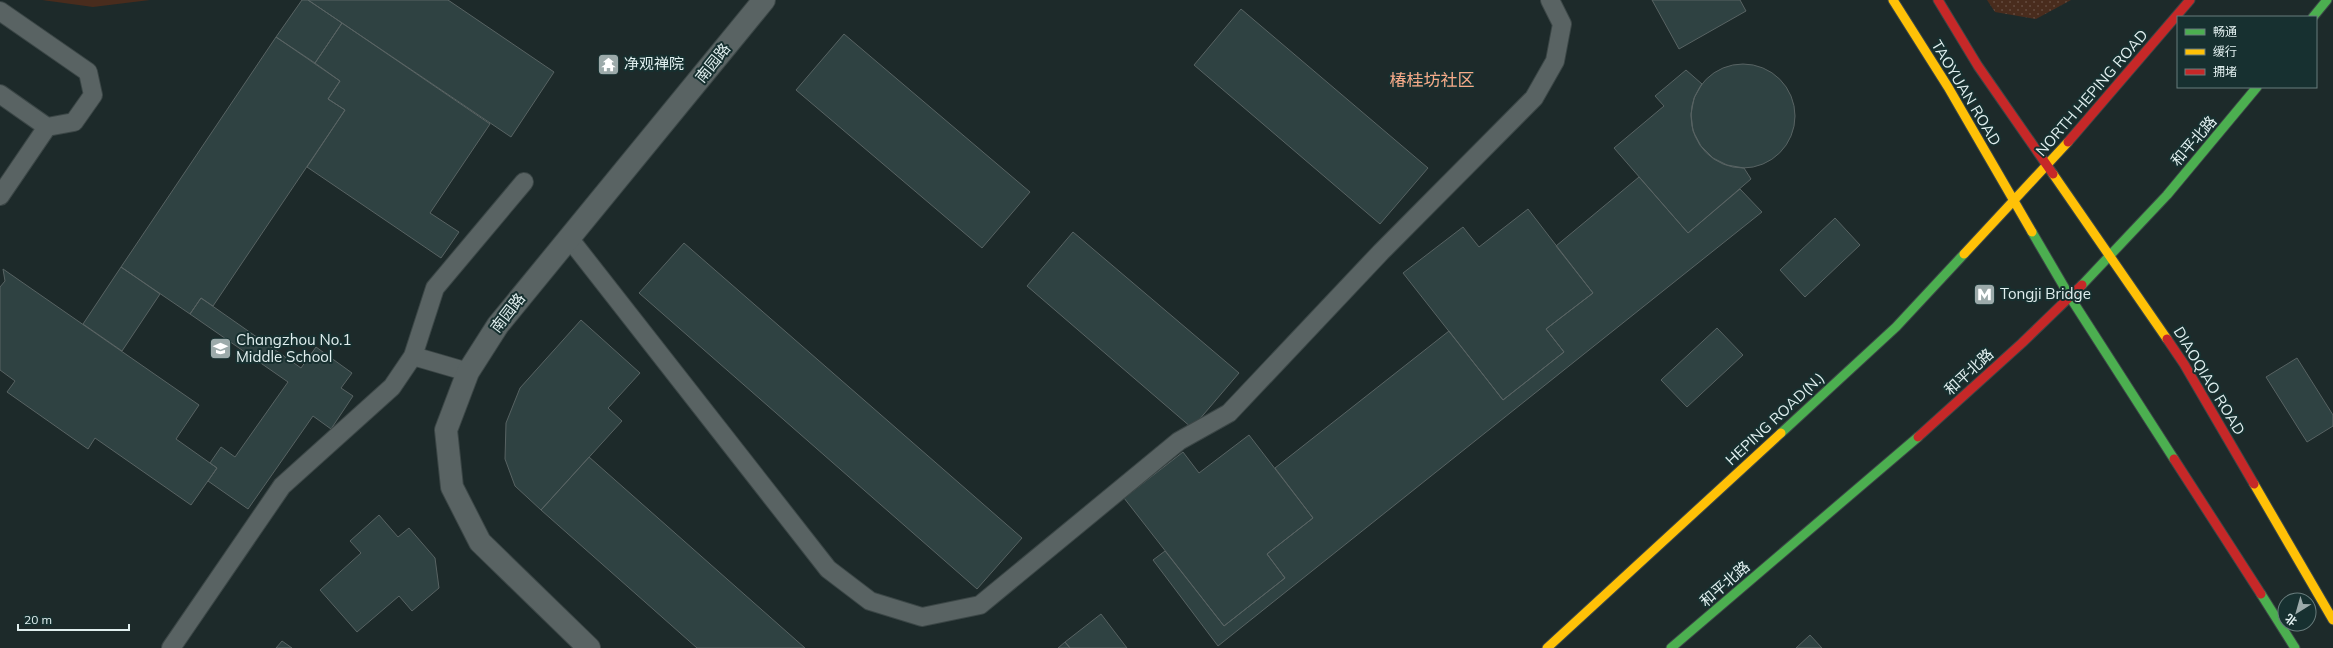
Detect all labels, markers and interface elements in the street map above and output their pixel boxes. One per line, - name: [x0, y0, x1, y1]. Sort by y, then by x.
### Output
- legend: [2177, 16, 2317, 88]
- text: 畅通: [2213, 24, 2237, 39]
- street label: NORTH HEPING ROAD: [2032, 26, 2152, 160]
- street label: TAOYUAN ROAD: [1927, 37, 2005, 149]
- street label: 南园路: [691, 39, 734, 86]
- text: 缓行: [2213, 44, 2237, 59]
- temple icon: 净观禅院: [595, 51, 621, 77]
- place label: 净观禅院: [624, 54, 684, 73]
- text: 拥堵: [2213, 64, 2237, 79]
- district label: 椿桂坊社区: [1390, 69, 1475, 90]
- street label: 和平北路: [2167, 112, 2220, 170]
- metro station icon: Tongji Bridge: [1971, 281, 1997, 307]
- place label: Tongji Bridge: [2000, 284, 2091, 303]
- street label: 南园路: [486, 289, 529, 336]
- street label: DIAOQIAO ROAD: [2170, 323, 2249, 438]
- place label: Changzhou No.1 Middle School: [236, 330, 351, 366]
- school or university icon: Changzhou No.1 Middle School: [208, 336, 234, 362]
- street label: 和平北路: [1940, 344, 1997, 399]
- street label: HEPING ROAD(N.): [1721, 368, 1828, 469]
- street label: 和平北路: [1696, 557, 1754, 610]
- north arrow: [2277, 592, 2317, 632]
- scale bar: [18, 606, 129, 632]
- text: 北: [2282, 611, 2300, 629]
- text: 20 m: [24, 612, 52, 627]

